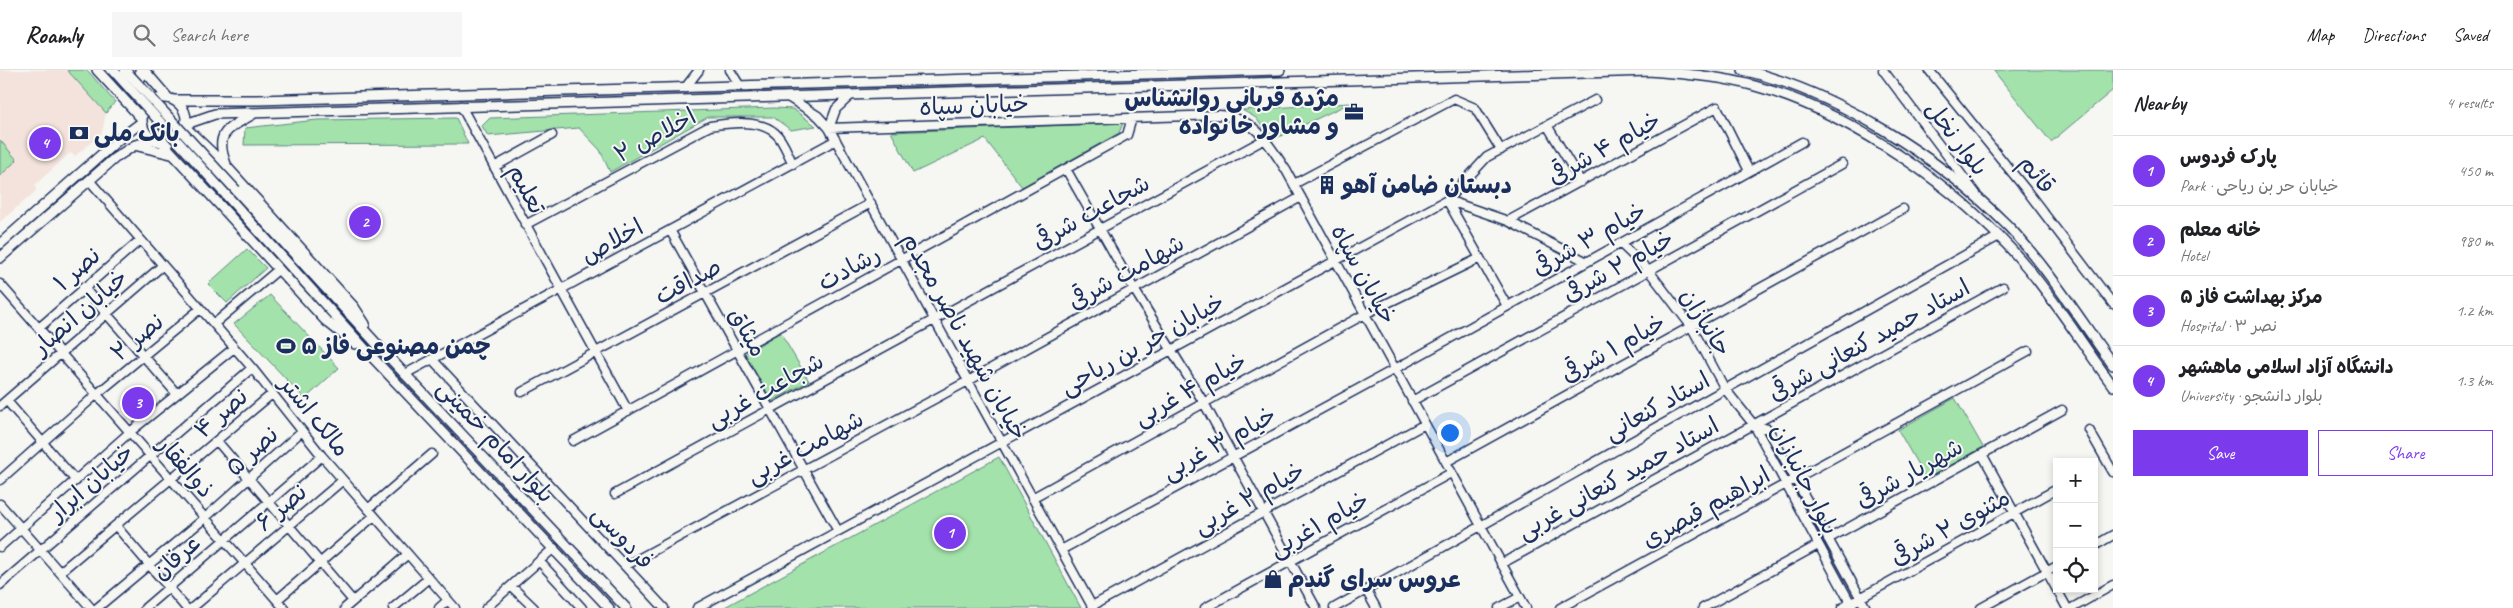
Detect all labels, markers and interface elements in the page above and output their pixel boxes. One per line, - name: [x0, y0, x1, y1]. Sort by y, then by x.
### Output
- search box: [112, 12, 462, 57]
- text: Roamly: [25, 20, 82, 50]
- icon: search: [130, 21, 158, 49]
- text: Search here: [170, 23, 248, 47]
- text: Map: [2307, 24, 2334, 46]
- text: Directions: [2362, 24, 2425, 46]
- text: Saved: [2453, 24, 2488, 46]
- place label: مژده قربانی روانشناس و مشاور خانواده: [1124, 83, 1339, 141]
- street label: خیابان سپاه: [919, 88, 1029, 122]
- text: Nearby: [2133, 90, 2186, 116]
- text: 4 results: [2446, 93, 2493, 113]
- street label: بلوار نخل: [1919, 94, 1995, 182]
- street label: اخلاص ۲: [609, 101, 701, 169]
- office icon: مژده قربانی روانشناس و مشاور خانواده: [1343, 101, 1365, 123]
- street label: خیام ۴ شرقی: [1542, 105, 1667, 194]
- place label: بانک ملی: [94, 118, 179, 148]
- bank icon: بانک ملی: [68, 122, 90, 144]
- pin: 4: [29, 124, 61, 162]
- text: پارک فردوس: [2180, 145, 2277, 169]
- street label: قائم: [2010, 148, 2062, 202]
- street label: تعلیم: [499, 159, 553, 222]
- text: 1: [2145, 161, 2153, 181]
- text: 450 m: [2459, 161, 2493, 181]
- street label: شجاعت شرقی: [1027, 167, 1155, 257]
- place label: دبستان ضامن آهو: [1340, 170, 1512, 200]
- building icon: دبستان ضامن آهو: [1316, 174, 1338, 196]
- text: Park · خیابان حر بن ریاحی: [2180, 176, 2338, 196]
- street label: خیام ۳ شرقی: [1527, 195, 1653, 285]
- pin: 2: [349, 203, 381, 241]
- street label: اخلاص: [575, 212, 649, 270]
- text: خانه معلم: [2180, 218, 2261, 242]
- street label: خیابان سپاه: [1324, 219, 1404, 329]
- street label: خیام ۲ شرقی: [1557, 223, 1680, 311]
- street label: خیابان شهید ناصر مجدم: [893, 227, 1035, 447]
- street label: شهامت شرقی: [1063, 228, 1189, 316]
- text: 2: [2145, 231, 2153, 251]
- text: 980 m: [2459, 231, 2493, 251]
- street label: رشادت: [812, 239, 886, 297]
- street label: نصر ۱: [47, 240, 107, 298]
- text: Hotel: [2180, 246, 2208, 266]
- street label: صداقت: [649, 251, 727, 311]
- street label: خیابان انصار: [25, 262, 134, 363]
- street label: استاد حمید کنعانی شرقی: [1763, 272, 1975, 408]
- street label: جانبازان: [1674, 282, 1738, 362]
- text: مرکز بهداشت فاز ۵: [2180, 285, 2323, 309]
- street label: خیابان حر بن ریاحی: [1054, 286, 1230, 402]
- text: 3: [2145, 301, 2153, 321]
- text: 1.2 km: [2456, 301, 2493, 321]
- street label: میثاق: [722, 302, 774, 362]
- street label: نصر ۲: [104, 306, 170, 368]
- street label: خیام ۱ شرقی: [1555, 307, 1672, 392]
- text: Hospital · نصر ۳: [2180, 316, 2277, 336]
- place label: چمن مصنوعی فاز ۵: [301, 331, 491, 362]
- sports icon: چمن مصنوعی فاز ۵: [275, 335, 297, 357]
- street label: شجاعت غربی: [701, 345, 829, 435]
- street label: خیام ۴ غربی: [1128, 346, 1253, 435]
- text: دانشگاه آزاد اسلامی ماهشهر: [2180, 355, 2394, 379]
- street label: استاد کنعانی: [1599, 365, 1715, 447]
- street label: مالک اشتر: [272, 368, 357, 463]
- text: 4: [2145, 371, 2153, 391]
- text: 1.3 km: [2456, 371, 2493, 391]
- street label: بلوار امام خمینی: [429, 373, 561, 511]
- street label: نصر ۴: [188, 381, 254, 445]
- pin: 3: [122, 384, 154, 422]
- text: University · بلوار دانشجو: [2180, 386, 2323, 406]
- street label: خیام ۳ غربی: [1157, 399, 1283, 489]
- street label: شهامت غربی: [741, 404, 869, 490]
- street label: استاد حمید کنعانی غربی: [1512, 410, 1724, 546]
- street label: بلوار جانبازان: [1764, 418, 1846, 540]
- street label: نصر ۵: [219, 420, 285, 482]
- your location: [1437, 420, 1463, 446]
- street label: ذوالفقار: [150, 429, 221, 504]
- button: Save: [2133, 430, 2308, 476]
- button: Share: [2318, 430, 2493, 476]
- street label: شهریار شرقی: [1850, 431, 1968, 515]
- street label: خیابان ابرار: [41, 437, 140, 528]
- street label: خیام ۲ غربی: [1188, 455, 1311, 543]
- map controls: [2053, 458, 2098, 593]
- button: +: [2053, 458, 2098, 503]
- street label: ابراهیم قیصری: [1637, 459, 1777, 557]
- street label: نصر ۶: [249, 477, 313, 537]
- street label: مثنوی ۲ شرقی: [1885, 482, 2016, 573]
- street label: خیام ۱غربی: [1264, 484, 1376, 566]
- street label: فردوسی: [586, 498, 660, 576]
- button: −: [2053, 503, 2098, 548]
- pin: 1: [934, 514, 966, 552]
- street label: عرفان: [145, 528, 207, 586]
- button: locate: [2053, 548, 2098, 593]
- place label: عروس سرای گندم: [1288, 564, 1462, 597]
- shop icon: عروس سرای گندم: [1262, 568, 1284, 590]

